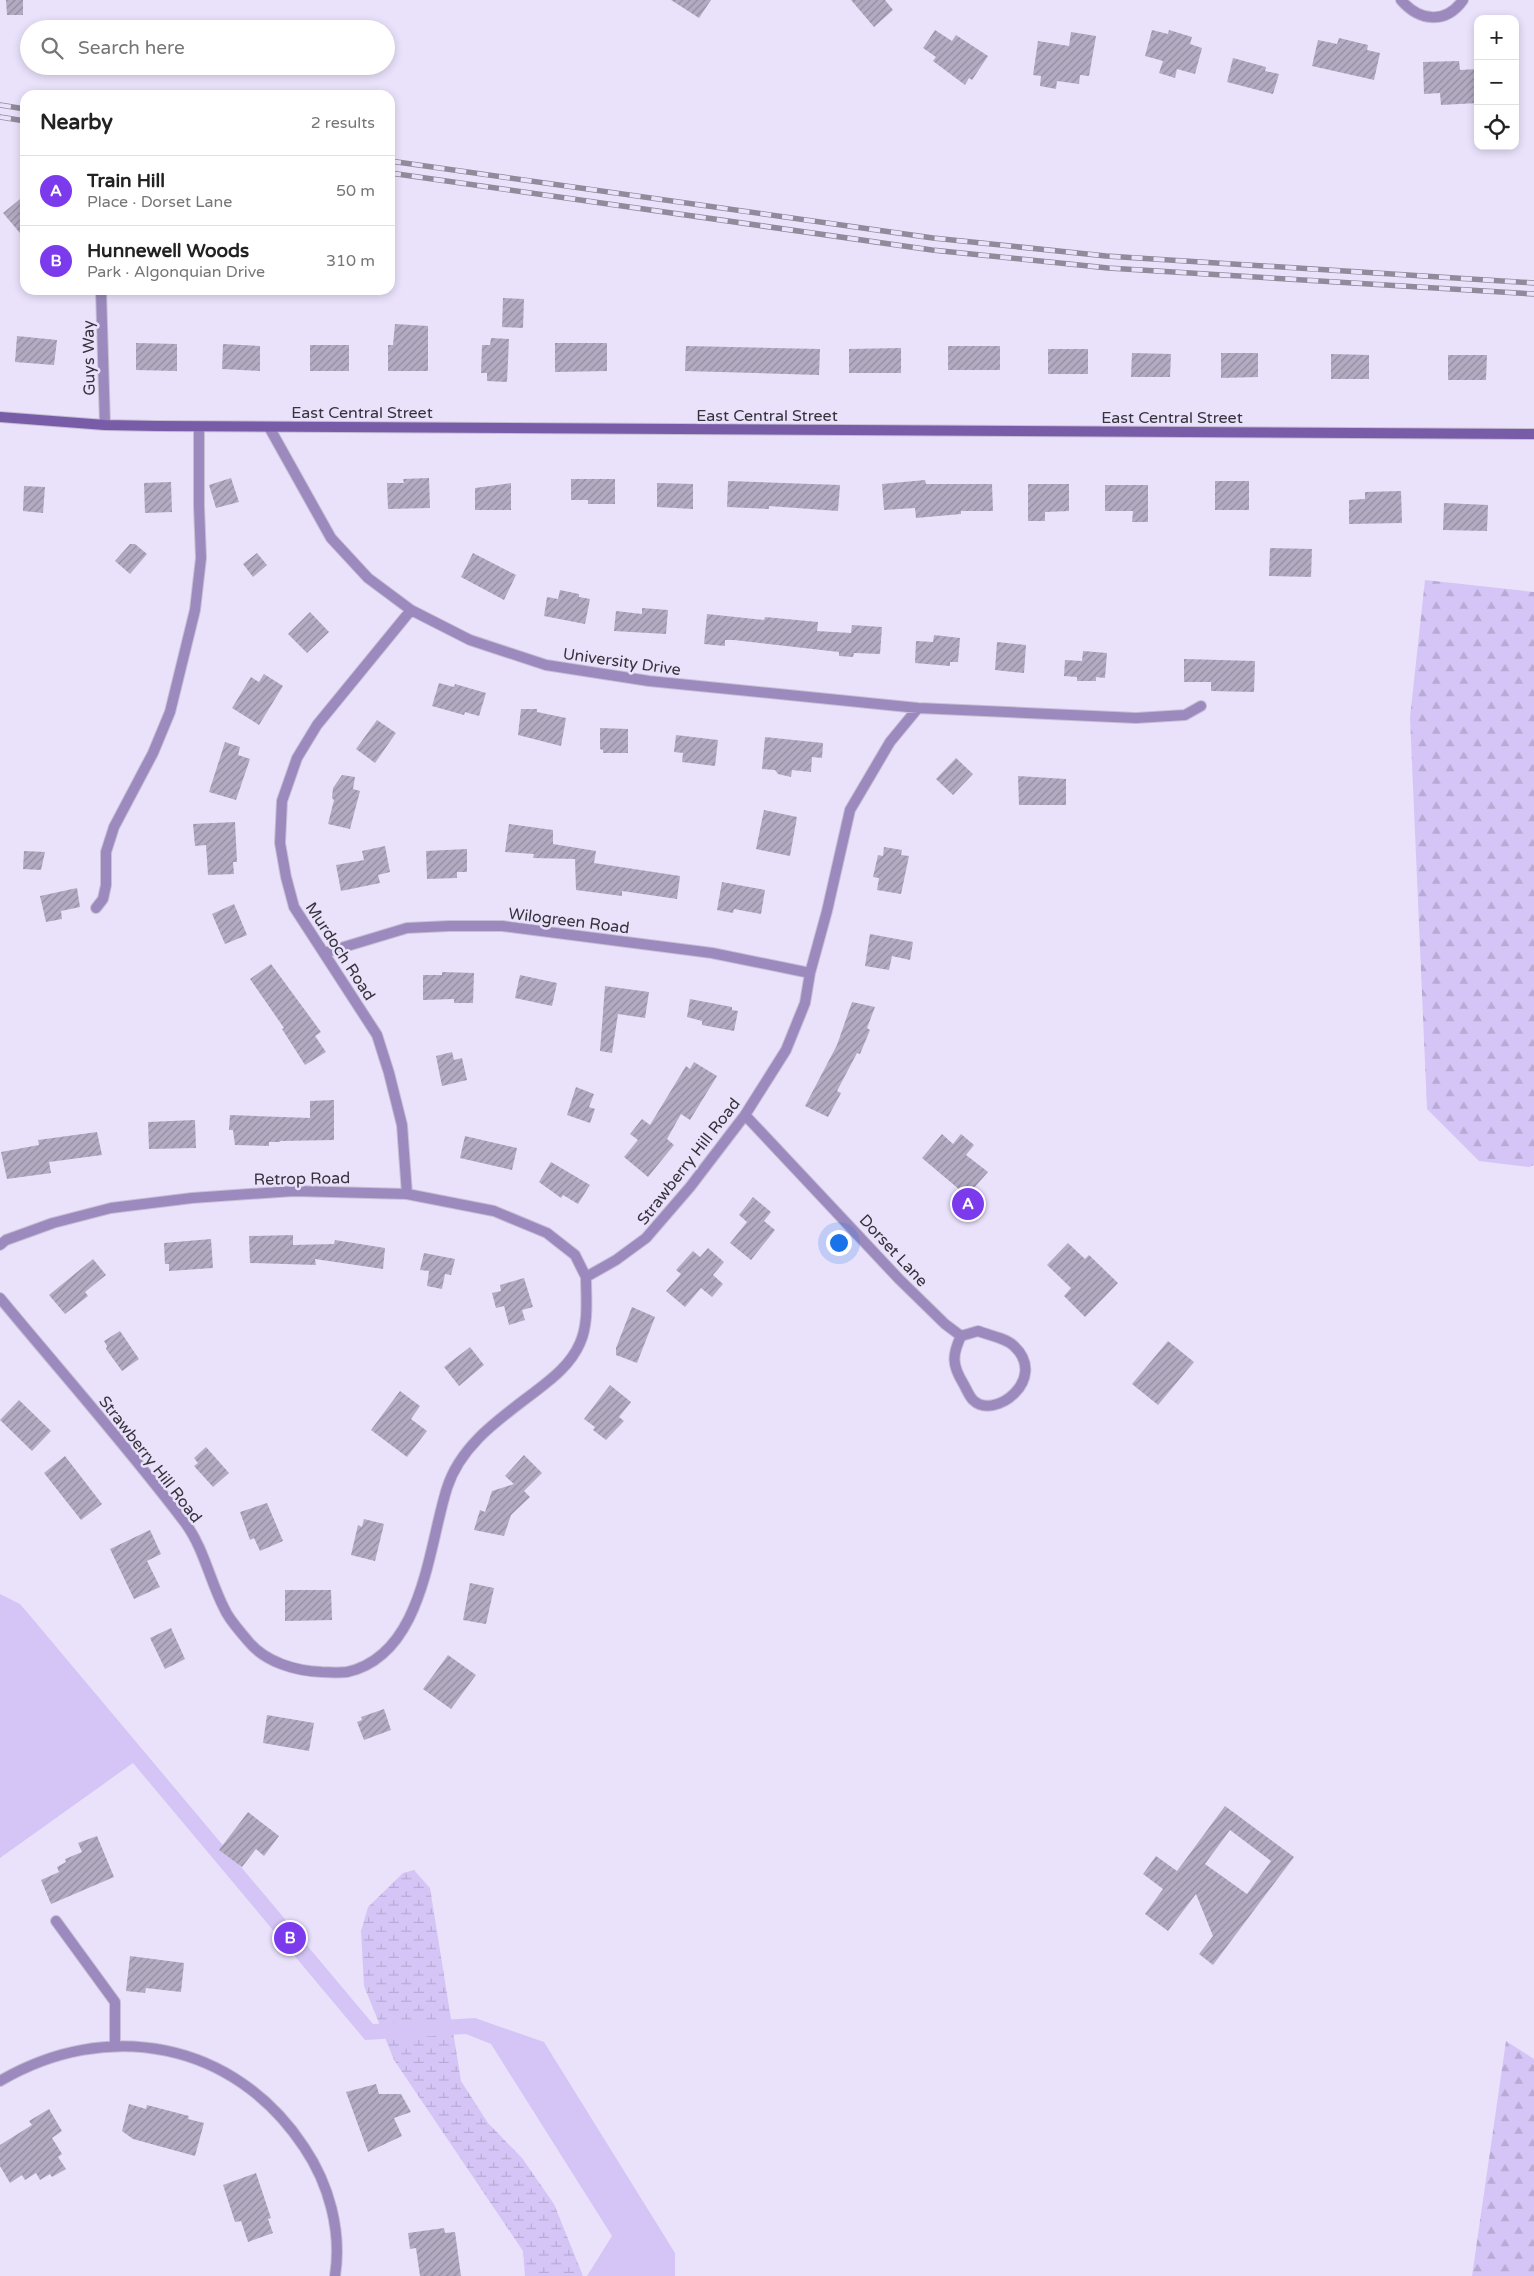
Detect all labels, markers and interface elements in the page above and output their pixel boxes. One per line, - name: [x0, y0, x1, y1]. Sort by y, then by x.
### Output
- map controls: [1474, 15, 1519, 150]
- button: +: [1474, 15, 1519, 60]
- search box: [20, 20, 395, 75]
- icon: search: [38, 34, 66, 62]
- text: Search here: [78, 37, 185, 59]
- button: −: [1474, 60, 1519, 105]
- button: locate: [1474, 105, 1519, 150]
- text: Nearby: [40, 110, 113, 135]
- text: 2 results: [311, 113, 375, 133]
- text: Train Hill: [87, 170, 165, 192]
- text: A: [50, 181, 62, 201]
- text: 50 m: [336, 181, 375, 201]
- text: Place · Dorset Lane: [87, 192, 232, 212]
- text: Hunnewell Woods: [87, 240, 249, 262]
- text: B: [50, 251, 62, 271]
- text: 310 m: [326, 251, 375, 271]
- text: Park · Algonquian Drive: [87, 262, 265, 282]
- street label: Guys Way: [78, 320, 100, 396]
- street label: East Central Street: [291, 403, 433, 423]
- street label: East Central Street: [696, 406, 838, 426]
- street label: East Central Street: [1101, 408, 1243, 428]
- street label: University Drive: [562, 644, 682, 680]
- street label: Murdoch Road: [301, 899, 379, 1005]
- street label: Wilogreen Road: [507, 904, 631, 938]
- street label: Strawberry Hill Road: [633, 1094, 745, 1229]
- street label: Retrop Road: [254, 1168, 351, 1190]
- pin: A: [952, 1185, 984, 1223]
- street label: Dorset Lane: [855, 1210, 932, 1291]
- your location: [826, 1230, 852, 1256]
- street label: Strawberry Hill Road: [94, 1392, 206, 1527]
- pin: B: [274, 1919, 306, 1957]

